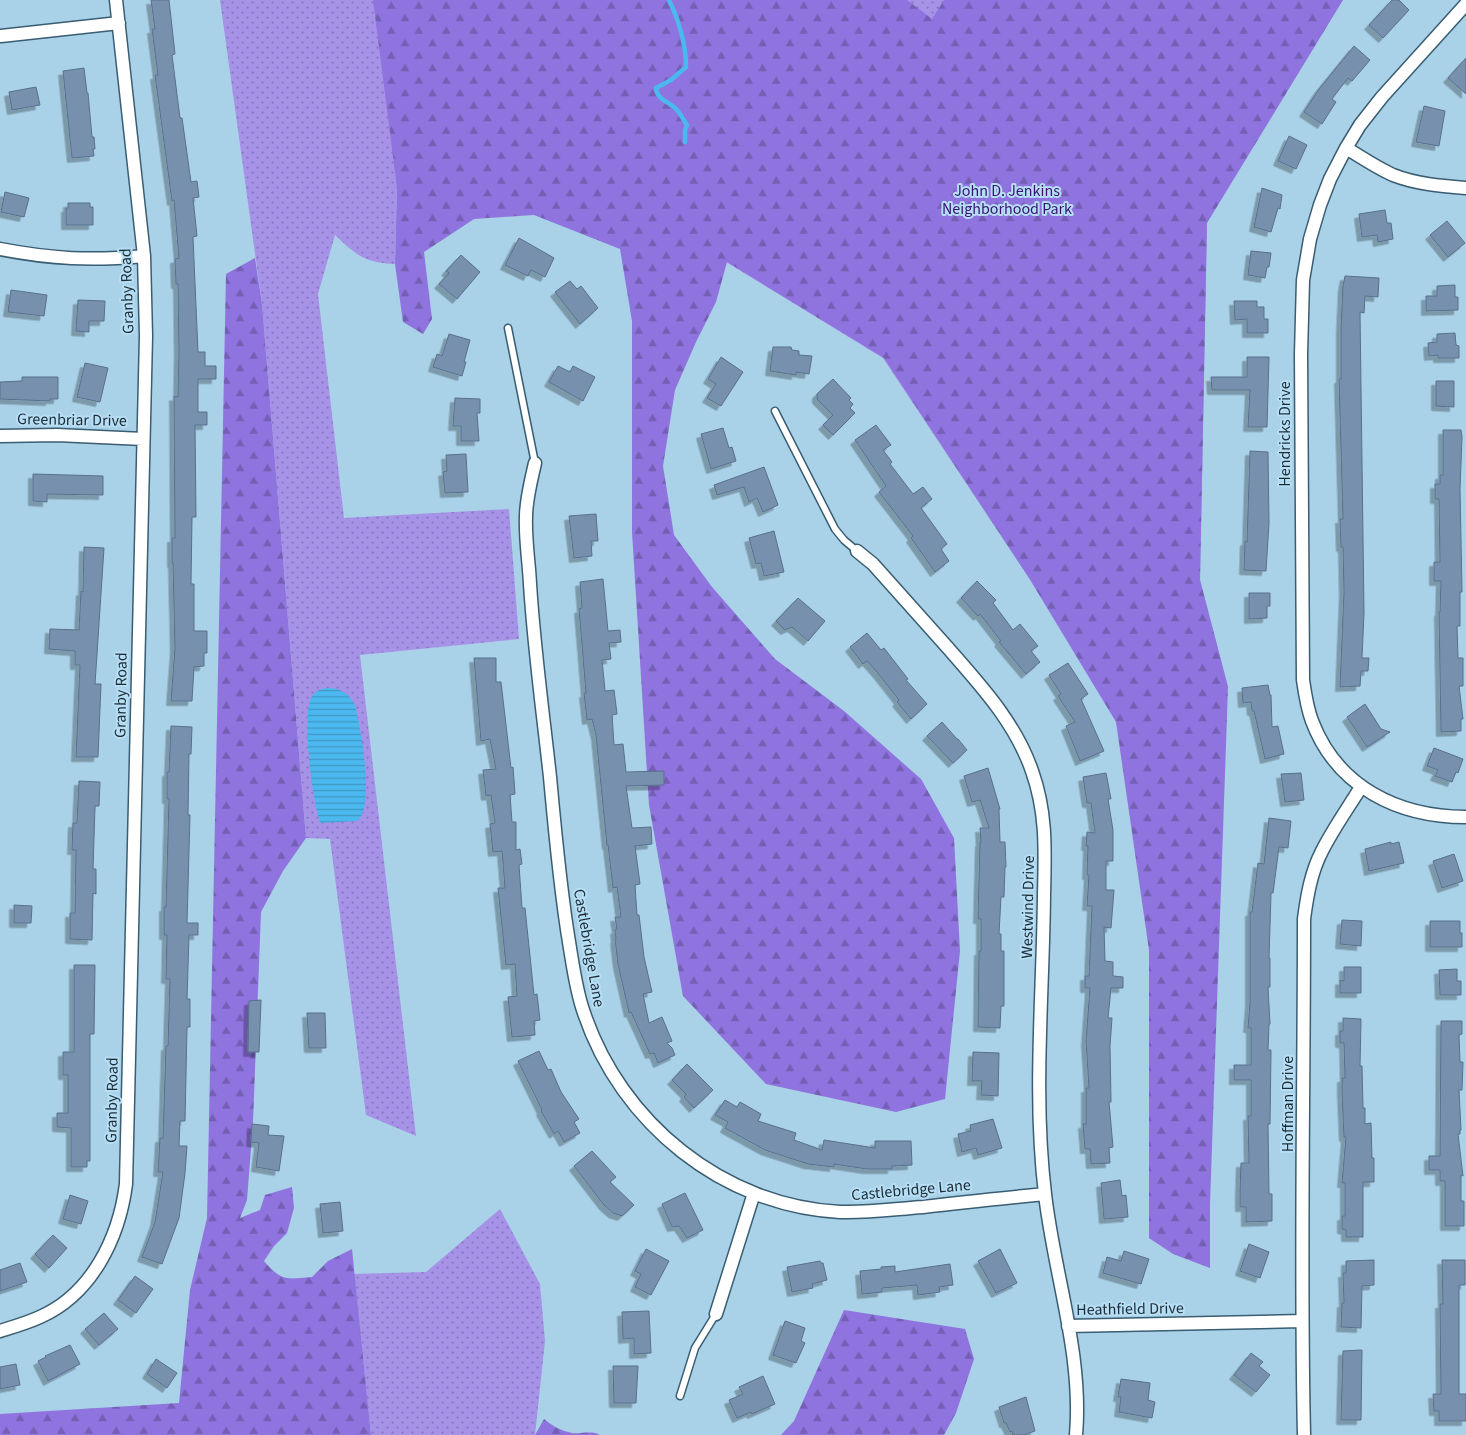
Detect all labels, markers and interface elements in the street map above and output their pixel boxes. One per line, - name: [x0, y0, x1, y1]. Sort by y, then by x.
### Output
- park label: John D. Jenkins Neighborhood Park: [942, 180, 1072, 220]
- street label: Granby Road: [115, 248, 139, 334]
- street label: Hendricks Drive: [1274, 381, 1296, 487]
- street label: Greenbriar Drive: [17, 408, 127, 432]
- street label: Granby Road: [109, 652, 133, 738]
- street label: Westwind Drive: [1016, 855, 1040, 959]
- street label: Castlebridge Lane: [568, 887, 610, 1009]
- street label: Hoffman Drive: [1277, 1056, 1299, 1152]
- street label: Granby Road: [100, 1057, 124, 1143]
- street label: Castlebridge Lane: [850, 1174, 972, 1206]
- street label: Heathfield Drive: [1076, 1297, 1184, 1321]

